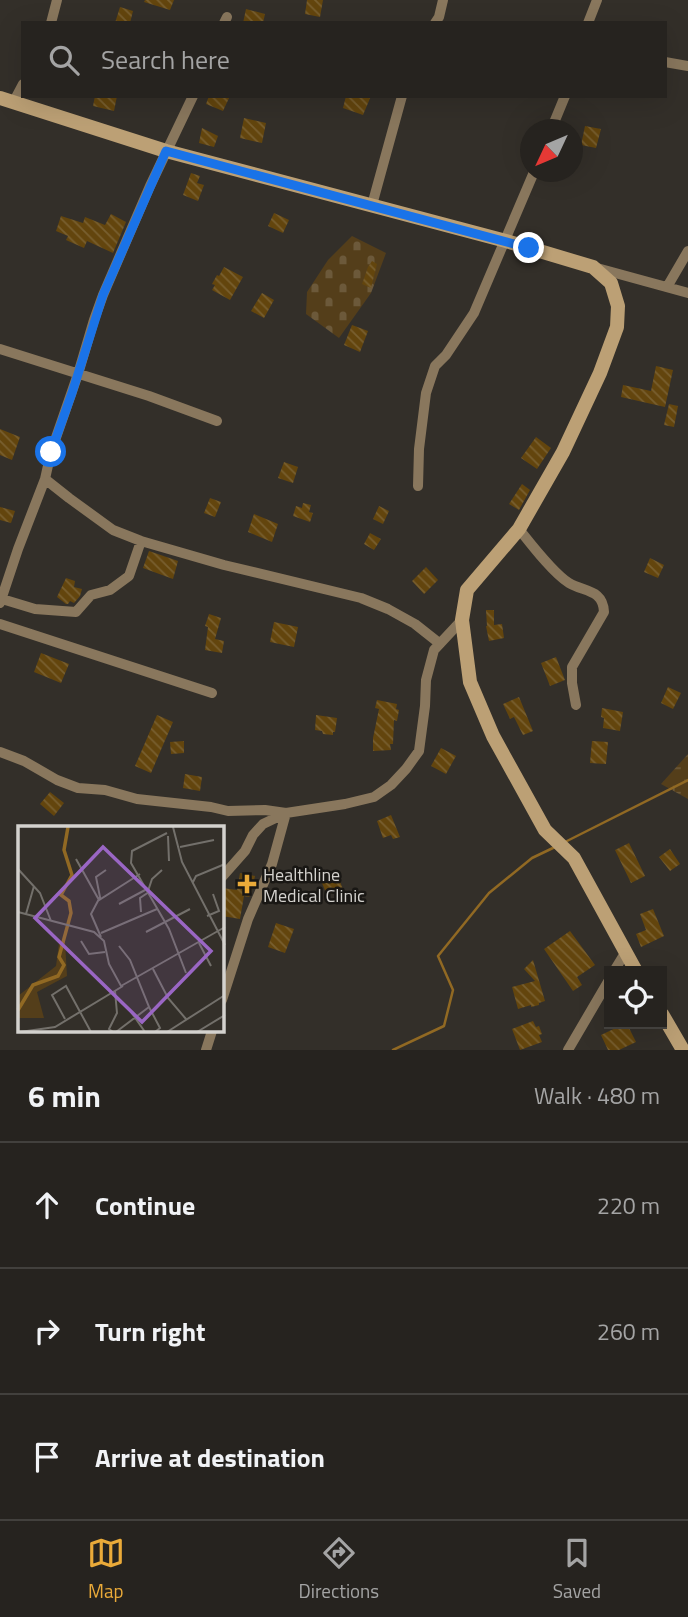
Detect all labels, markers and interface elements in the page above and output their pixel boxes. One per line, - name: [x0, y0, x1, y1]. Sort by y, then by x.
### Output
- search box: [21, 21, 667, 98]
- text: Search here: [101, 40, 230, 79]
- icon: search: [45, 41, 83, 79]
- north arrow: [520, 119, 583, 182]
- route end: [513, 232, 544, 263]
- route start: [35, 436, 66, 467]
- inset map: [18, 826, 224, 1032]
- place label: Healthline Medical Clinic: [263, 861, 365, 909]
- marker: Healthline Medical Clinic: [237, 874, 257, 894]
- map controls: [604, 966, 667, 1029]
- button: locate: [604, 966, 667, 1029]
- text: 6 min: [28, 1073, 101, 1119]
- text: Walk · 480 m: [534, 1078, 660, 1113]
- icon: ahead: [28, 1186, 66, 1224]
- text: Continue: [95, 1186, 195, 1225]
- text: 220 m: [597, 1188, 660, 1223]
- icon: right: [28, 1312, 66, 1350]
- text: Turn right: [95, 1312, 206, 1351]
- text: 260 m: [597, 1314, 660, 1349]
- icon: arrive: [28, 1438, 66, 1476]
- text: Arrive at destination: [95, 1438, 325, 1477]
- tab: Map: [87, 1534, 125, 1605]
- tab: Directions: [299, 1534, 379, 1605]
- tab: Saved: [553, 1534, 601, 1605]

